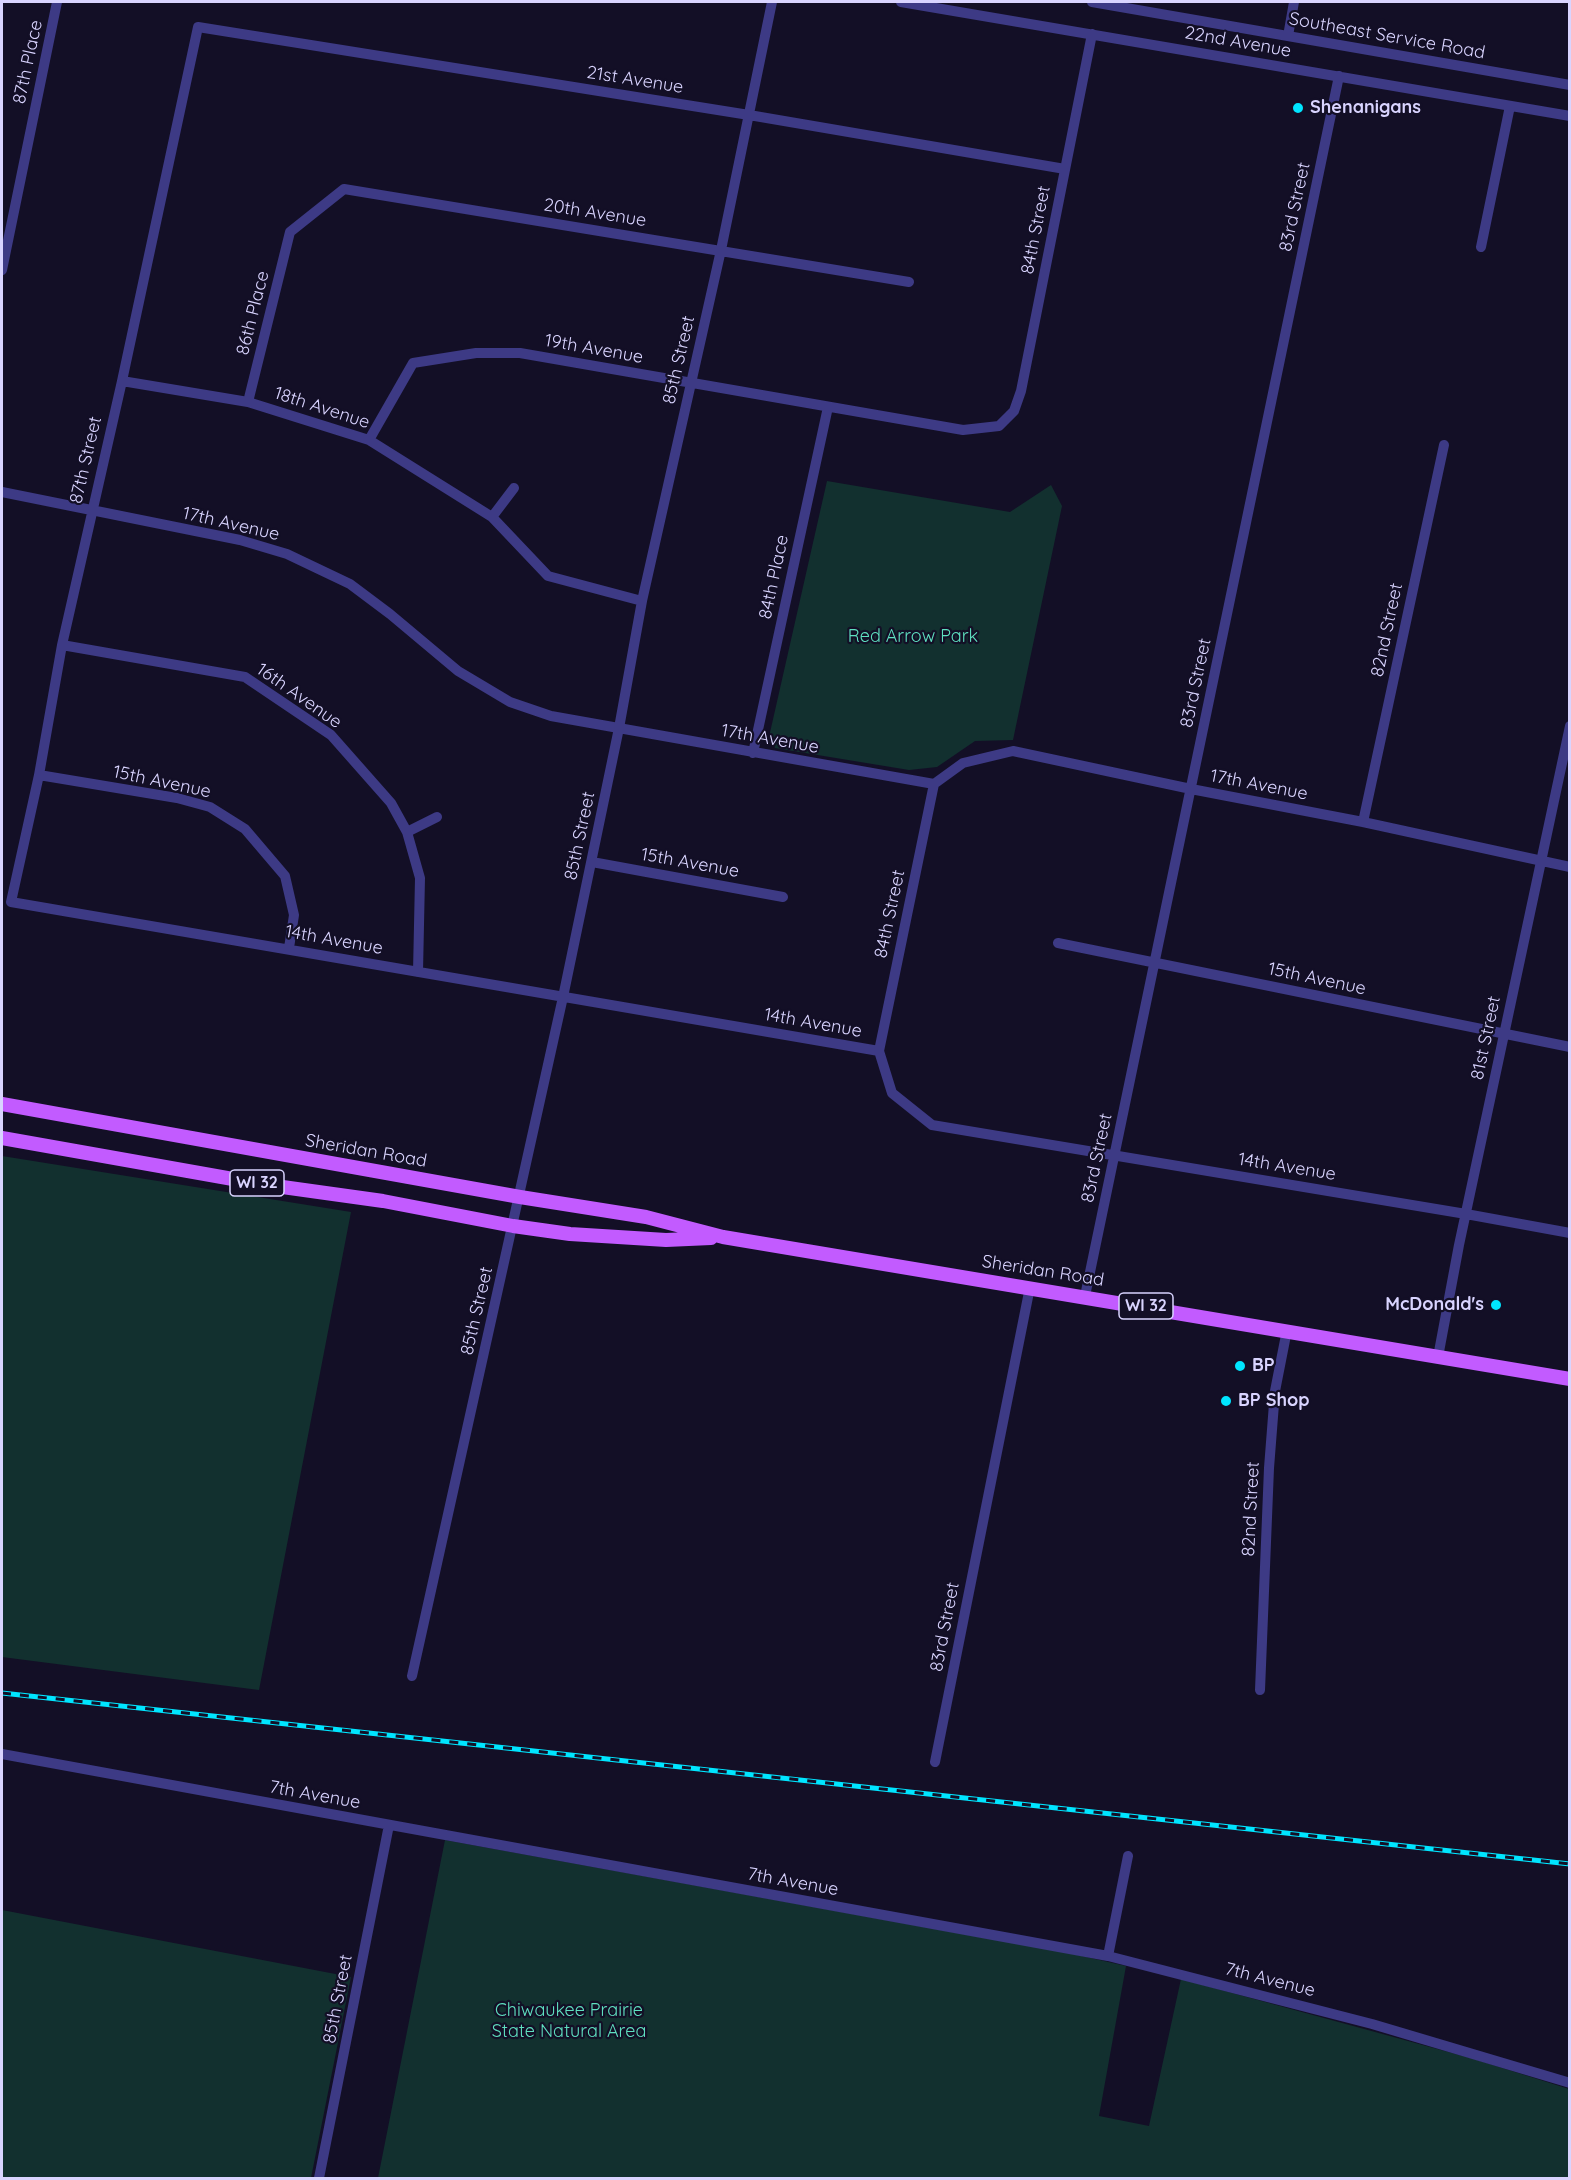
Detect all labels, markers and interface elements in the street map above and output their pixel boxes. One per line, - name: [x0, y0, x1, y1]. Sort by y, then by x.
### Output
- street label: Southeast Service Road: [1287, 8, 1487, 64]
- street label: 87th Place: [9, 18, 47, 106]
- street label: 22nd Avenue: [1183, 22, 1293, 62]
- street label: 21st Avenue: [585, 62, 685, 98]
- place label: Shenanigans: [1310, 97, 1421, 119]
- marker: Shenanigans: [1291, 101, 1305, 115]
- street label: 83rd Street: [1275, 160, 1315, 254]
- street label: 84th Street: [1017, 184, 1055, 276]
- street label: 20th Avenue: [542, 194, 648, 232]
- street label: 86th Place: [232, 269, 274, 357]
- street label: 85th Street: [658, 314, 700, 406]
- street label: 19th Avenue: [543, 330, 645, 368]
- street label: 18th Avenue: [271, 382, 373, 434]
- street label: 87th Street: [65, 414, 107, 506]
- street label: 17th Avenue: [180, 502, 282, 546]
- street label: 84th Place: [755, 533, 793, 621]
- street label: 82nd Street: [1367, 581, 1407, 679]
- park label: Red Arrow Park: [848, 626, 978, 648]
- street label: 83rd Street: [1176, 636, 1216, 730]
- street label: 16th Avenue: [252, 659, 346, 733]
- street label: 17th Avenue: [720, 720, 820, 758]
- street label: 15th Avenue: [111, 761, 213, 803]
- street label: 17th Avenue: [1208, 765, 1310, 805]
- street label: 85th Street: [560, 790, 600, 882]
- street label: 15th Avenue: [639, 844, 741, 882]
- street label: 84th Street: [870, 868, 910, 960]
- street label: 14th Avenue: [284, 921, 384, 959]
- street label: 15th Avenue: [1266, 958, 1368, 1000]
- street label: 81st Street: [1467, 994, 1505, 1082]
- street label: 14th Avenue: [763, 1004, 863, 1042]
- street label: 83rd Street: [1077, 1111, 1117, 1205]
- street label: Sheridan Road: [304, 1130, 428, 1172]
- street label: 14th Avenue: [1237, 1149, 1337, 1185]
- road number: WI 32: [230, 1170, 284, 1196]
- street label: Sheridan Road: [981, 1251, 1105, 1291]
- street label: 85th Street: [456, 1265, 498, 1357]
- road number: WI 32: [1119, 1293, 1173, 1319]
- place label: McDonald's: [1385, 1294, 1484, 1316]
- marker: McDonald's: [1489, 1298, 1503, 1312]
- place label: BP: [1252, 1355, 1275, 1377]
- marker: BP: [1233, 1359, 1247, 1373]
- place label: BP Shop: [1238, 1390, 1310, 1412]
- marker: BP Shop: [1219, 1394, 1233, 1408]
- street label: 82nd Street: [1238, 1461, 1264, 1557]
- street label: 83rd Street: [926, 1580, 964, 1674]
- street label: 7th Avenue: [268, 1776, 362, 1814]
- street label: 7th Avenue: [746, 1863, 840, 1901]
- street label: 85th Street: [319, 1953, 357, 2045]
- street label: 7th Avenue: [1223, 1958, 1317, 2002]
- park label: Chiwaukee Prairie State Natural Area: [492, 2000, 646, 2042]

